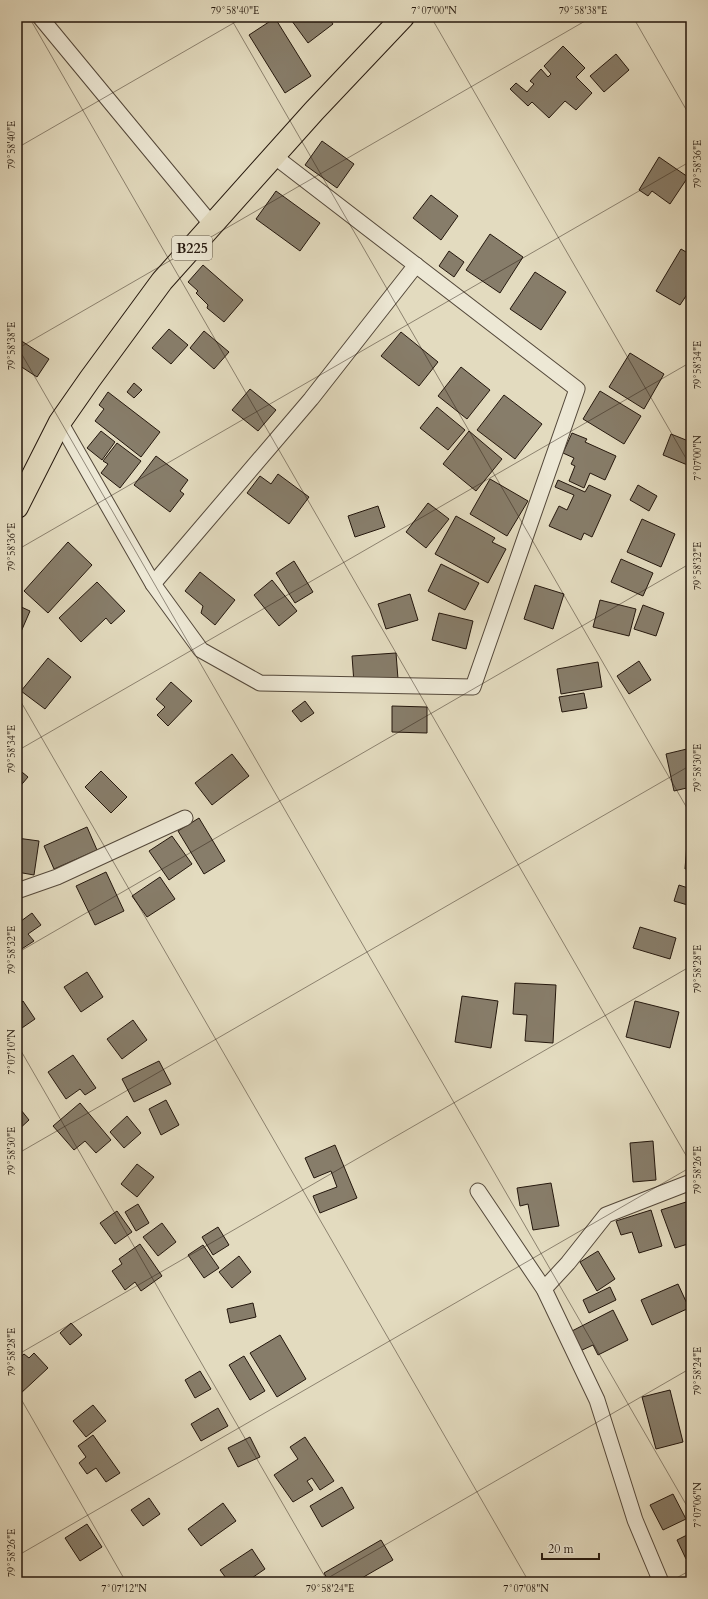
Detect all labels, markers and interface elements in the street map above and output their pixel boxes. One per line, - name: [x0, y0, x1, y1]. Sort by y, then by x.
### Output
- text: 79°58'40"E: [211, 4, 259, 18]
- text: 7°07'00"N: [411, 4, 457, 18]
- text: 79°58'38"E: [559, 4, 607, 18]
- text: 79°58'40"E: [5, 121, 19, 169]
- text: 79°58'36"E: [691, 140, 705, 188]
- road number: B225: [172, 236, 212, 260]
- text: 79°58'38"E: [5, 322, 19, 370]
- text: 79°58'34"E: [691, 341, 705, 389]
- text: 7°07'00"N: [691, 435, 705, 481]
- text: 79°58'36"E: [5, 523, 19, 571]
- text: 79°58'32"E: [691, 542, 705, 590]
- text: 79°58'34"E: [5, 725, 19, 773]
- text: 79°58'30"E: [691, 744, 705, 792]
- text: 79°58'32"E: [5, 926, 19, 974]
- text: 79°58'28"E: [691, 945, 705, 993]
- text: 7°07'10"N: [5, 1029, 19, 1075]
- text: 79°58'30"E: [5, 1127, 19, 1175]
- text: 79°58'26"E: [691, 1146, 705, 1194]
- text: 79°58'28"E: [5, 1328, 19, 1376]
- text: 79°58'24"E: [691, 1347, 705, 1395]
- text: 7°07'06"N: [691, 1482, 705, 1528]
- text: 79°58'26"E: [5, 1529, 19, 1577]
- scale bar: [542, 1535, 599, 1561]
- text: 20 m: [548, 1541, 575, 1557]
- text: 7°07'12"N: [101, 1582, 147, 1596]
- text: 79°58'24"E: [306, 1582, 354, 1596]
- text: 7°07'08"N: [503, 1582, 549, 1596]

